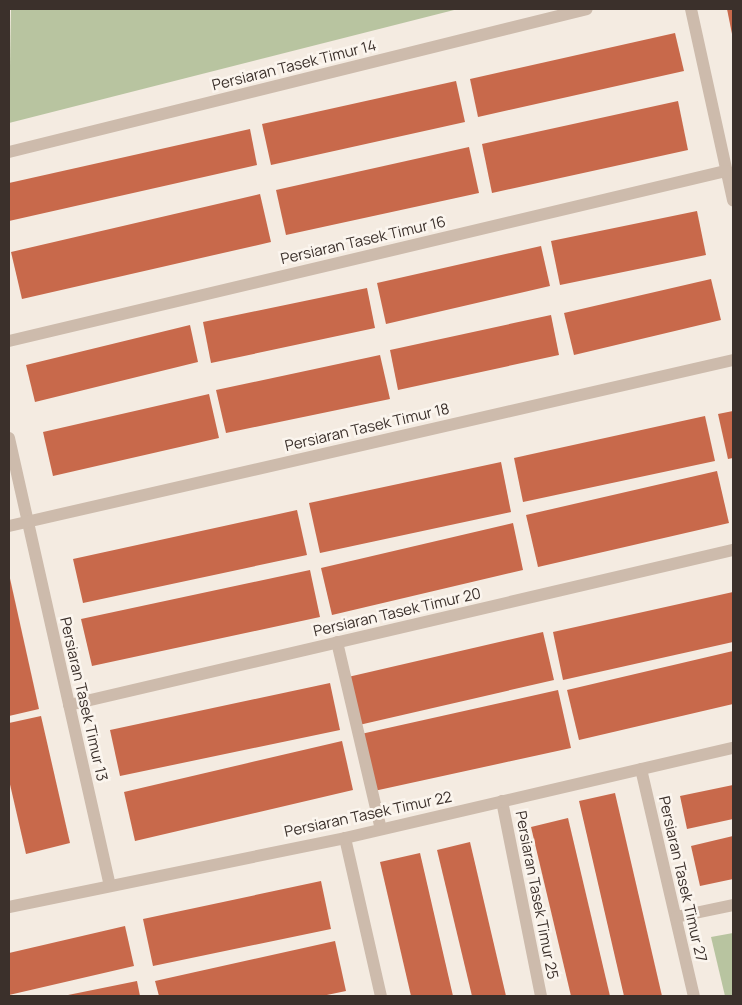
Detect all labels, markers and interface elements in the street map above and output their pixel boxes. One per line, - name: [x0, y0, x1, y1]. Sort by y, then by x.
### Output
- street label: Persiaran Tasek Timur 14: [210, 36, 378, 94]
- street label: Persiaran Tasek Timur 16: [279, 212, 447, 268]
- street label: Persiaran Tasek Timur 18: [283, 399, 451, 455]
- street label: Persiaran Tasek Timur 20: [311, 584, 483, 640]
- street label: Persiaran Tasek Timur 13: [56, 615, 112, 783]
- street label: Persiaran Tasek Timur 22: [283, 787, 453, 841]
- street label: Persiaran Tasek Timur 27: [655, 794, 711, 964]
- street label: Persiaran Tasek Timur 25: [512, 809, 562, 981]

